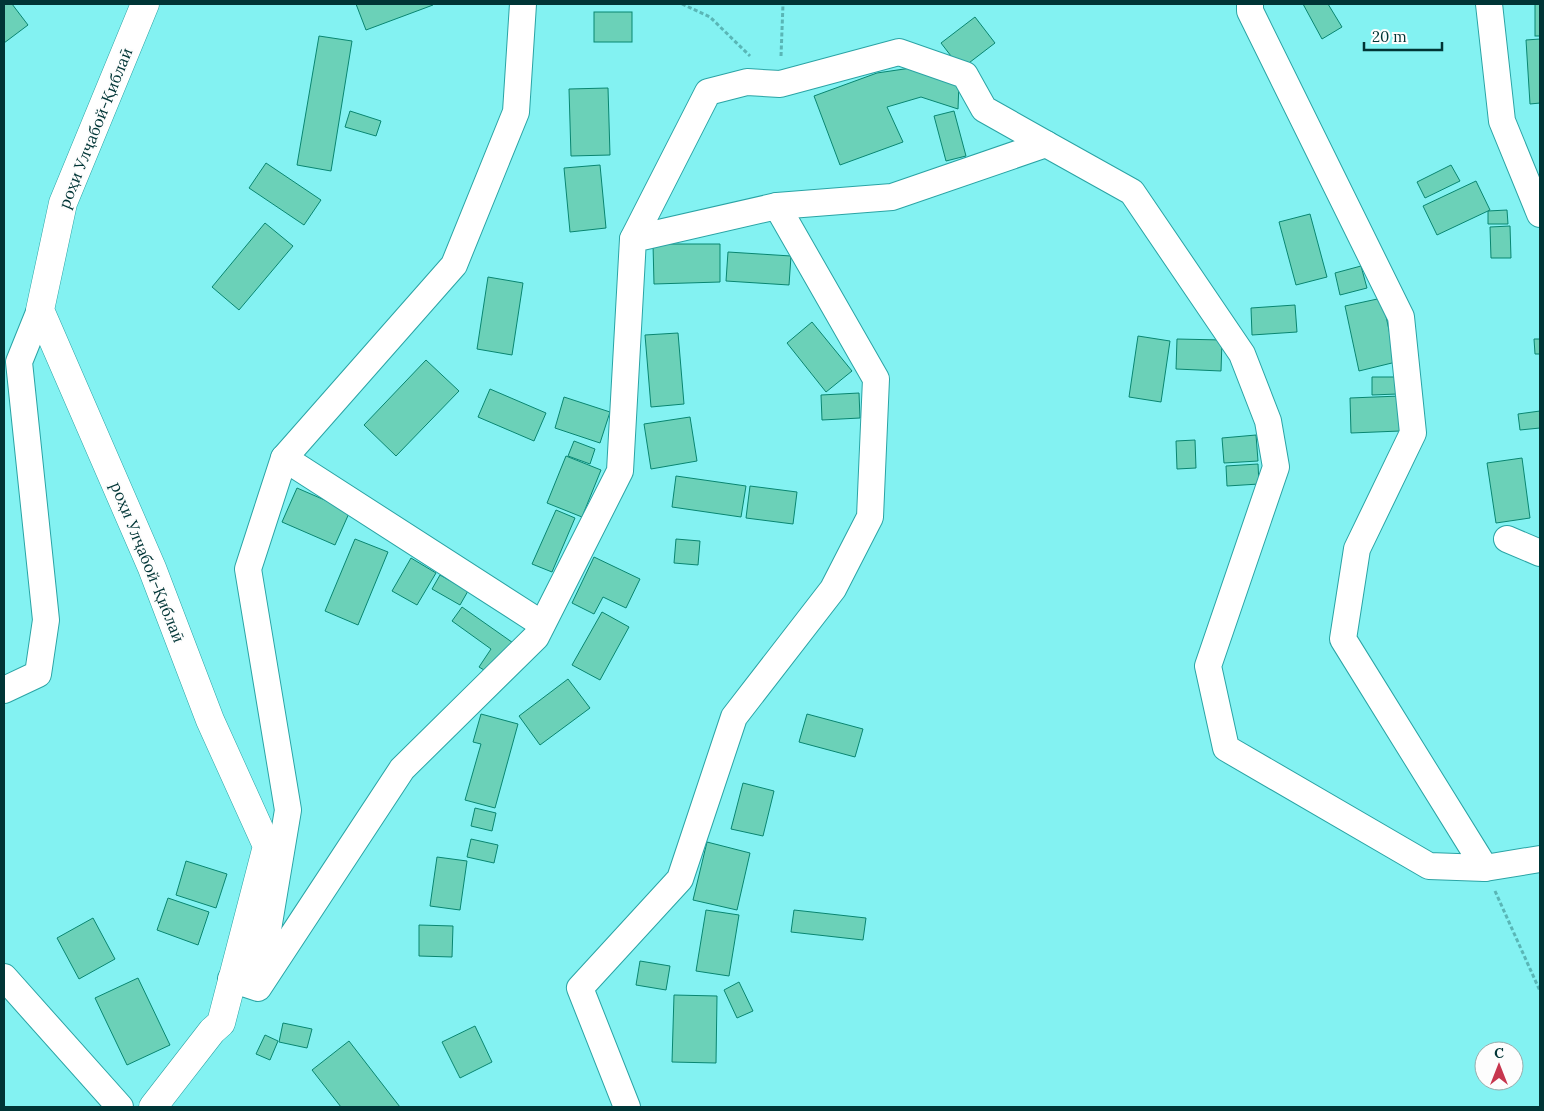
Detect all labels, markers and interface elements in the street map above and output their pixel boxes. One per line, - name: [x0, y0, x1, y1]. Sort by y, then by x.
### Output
- scale bar: [1364, 20, 1442, 52]
- text: 20 m: [1372, 27, 1407, 46]
- street label: роҳи Улҷабой-Қиблаӣ: [54, 45, 136, 211]
- street label: роҳи Улҷабой-Қиблаӣ: [107, 479, 189, 645]
- north arrow: [1474, 1041, 1524, 1091]
- text: С: [1494, 1044, 1504, 1062]

